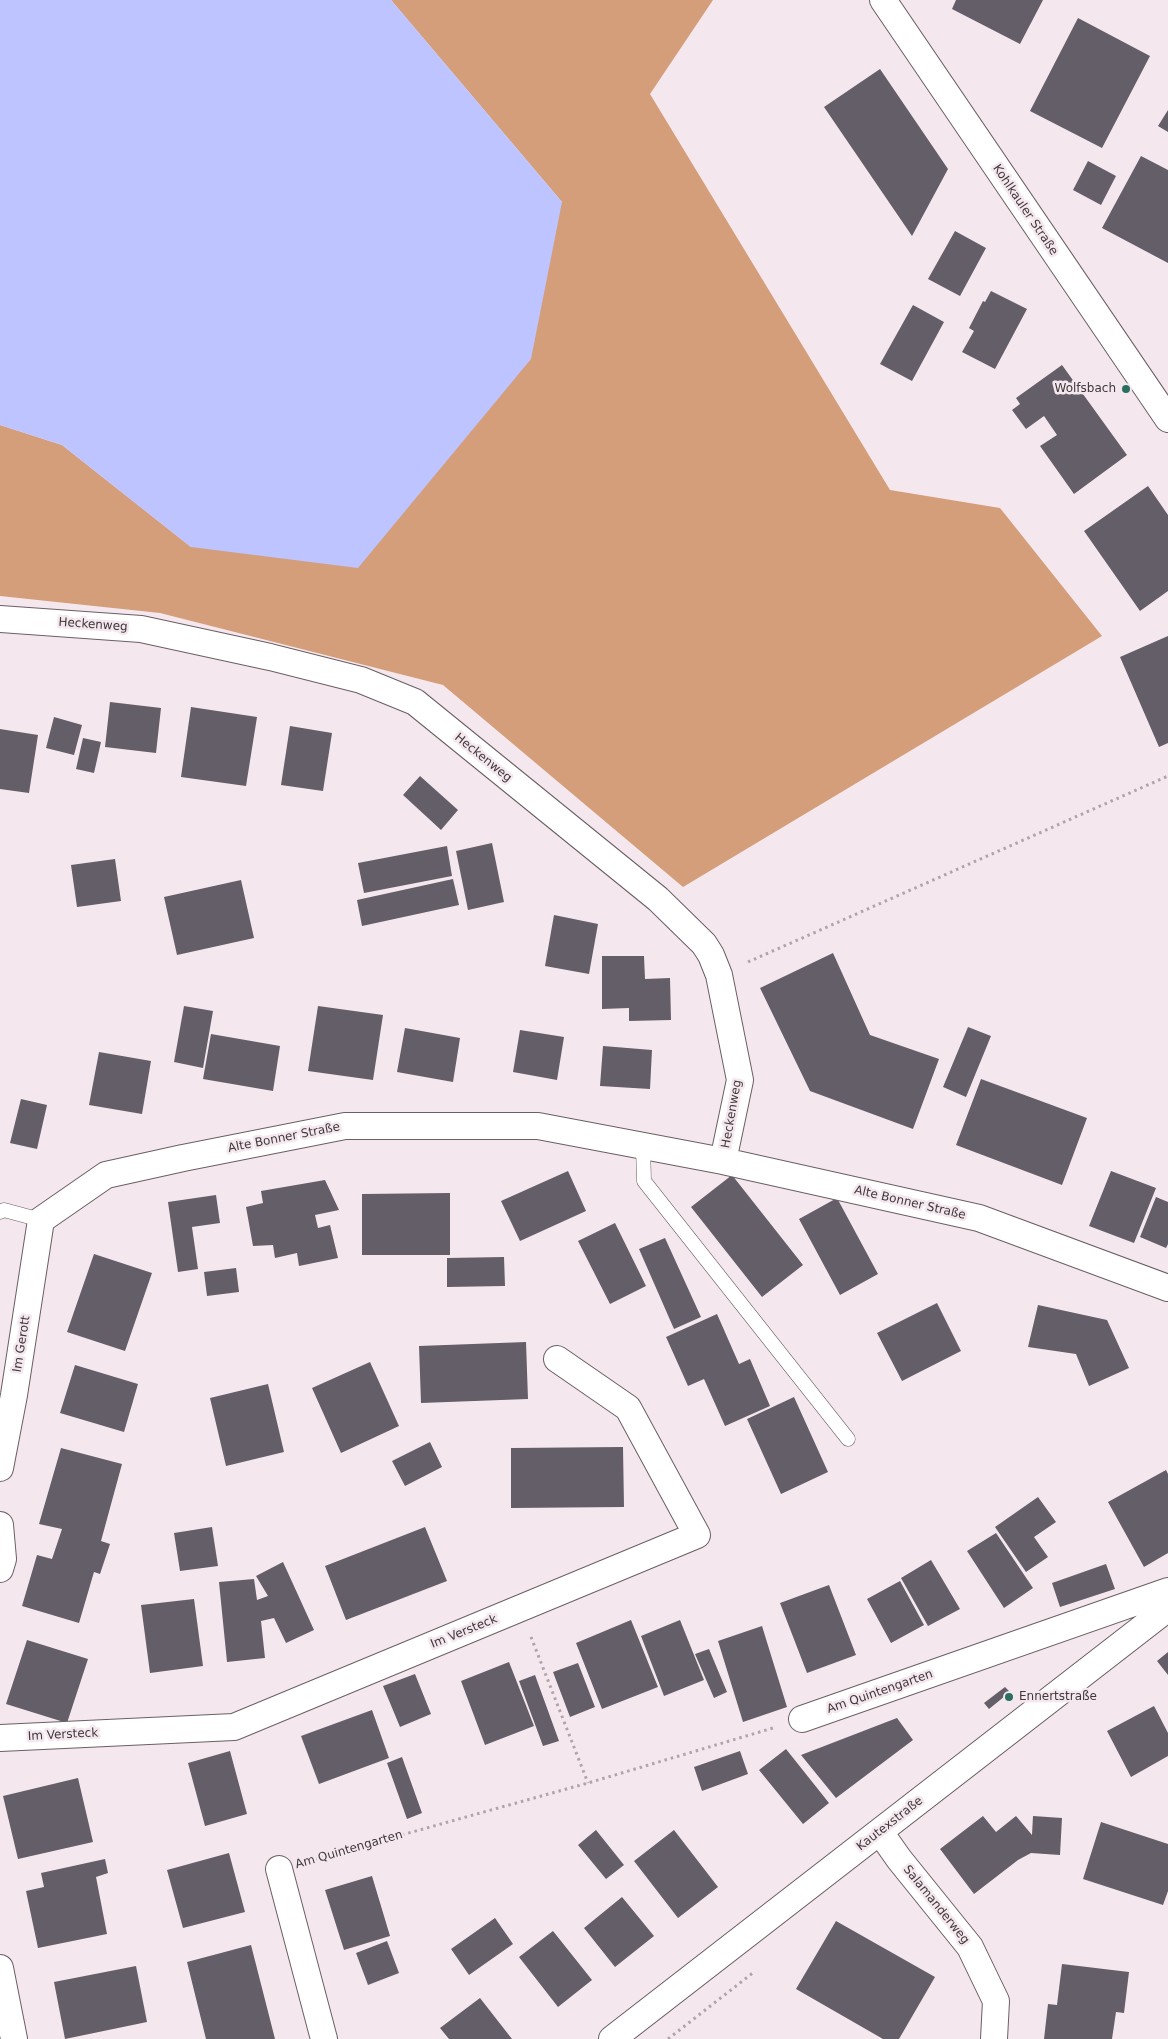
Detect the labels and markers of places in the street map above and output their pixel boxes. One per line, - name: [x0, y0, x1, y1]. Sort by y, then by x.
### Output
- place label: Wolfsbach: [1055, 382, 1116, 396]
- marker: Wolfsbach: [1120, 383, 1132, 395]
- place label: Ennertstraße: [1019, 1690, 1097, 1704]
- marker: Ennertstraße: [1003, 1691, 1015, 1703]

